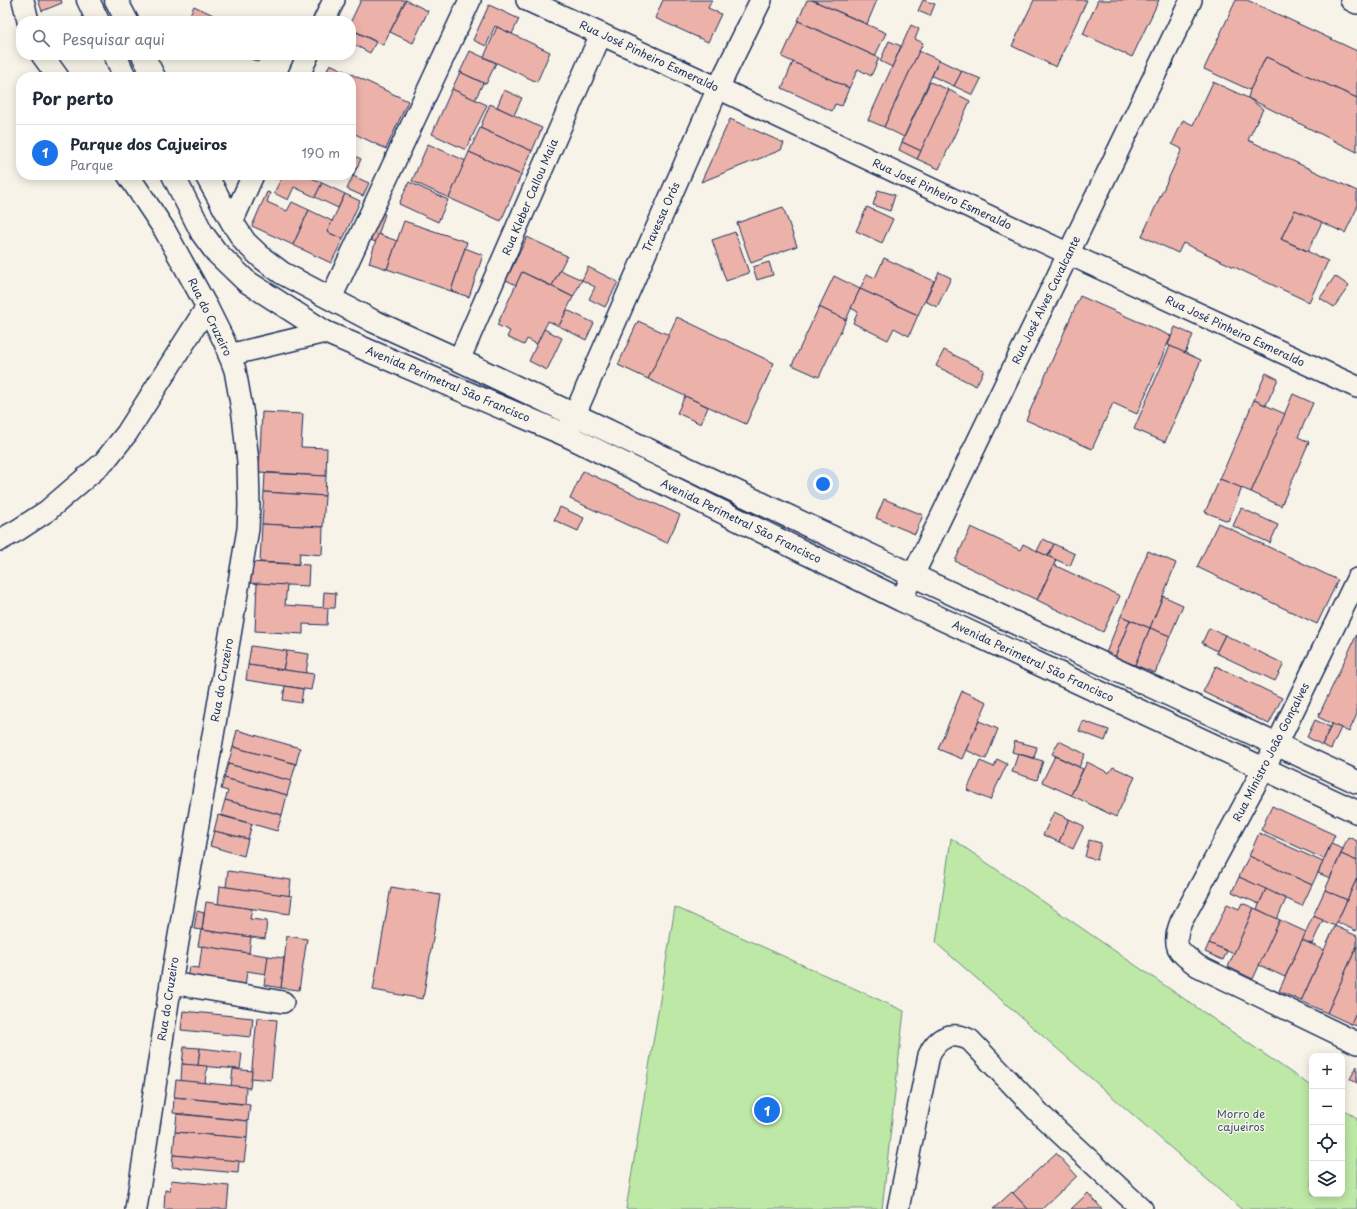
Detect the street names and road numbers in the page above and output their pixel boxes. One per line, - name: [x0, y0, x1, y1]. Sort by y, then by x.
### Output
- street label: Rua José Pinheiro Esmeraldo: [577, 16, 722, 95]
- street label: Rua Kleber Callou Maia: [497, 136, 562, 258]
- street label: Rua José Pinheiro Esmeraldo: [870, 154, 1015, 233]
- street label: Travessa Orós: [638, 179, 684, 255]
- street label: Rua José Alves Cavalcante: [1007, 233, 1084, 367]
- street label: Rua do Cruzeiro: [184, 275, 237, 359]
- street label: Rua José Pinheiro Esmeraldo: [1163, 291, 1308, 370]
- street label: Avenida Perimetral São Francisco: [363, 341, 533, 426]
- street label: Avenida Perimetral São Francisco: [658, 474, 824, 567]
- street label: Avenida Perimetral São Francisco: [949, 615, 1117, 706]
- street label: Rua do Cruzeiro: [206, 637, 237, 723]
- street label: Rua Ministro João Gonçalves: [1228, 679, 1313, 824]
- street label: Rua do Cruzeiro: [152, 956, 183, 1042]

